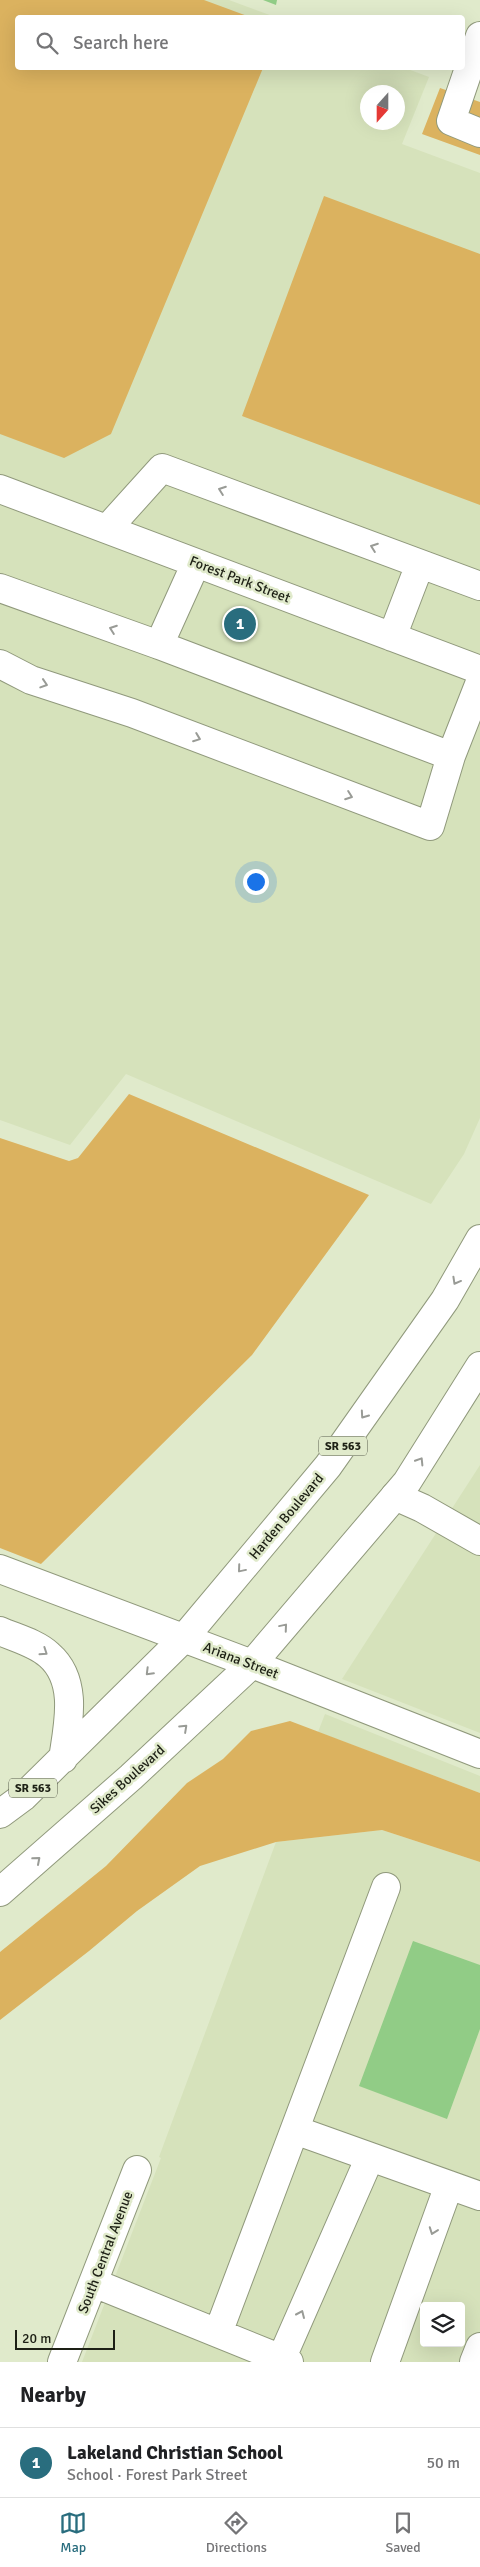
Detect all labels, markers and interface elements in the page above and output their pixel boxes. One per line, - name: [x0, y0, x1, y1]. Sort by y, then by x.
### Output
- search box: [15, 15, 465, 70]
- icon: search: [33, 29, 61, 57]
- text: Search here: [73, 31, 169, 55]
- north arrow: [360, 85, 405, 130]
- one-way arrow: [218, 486, 227, 496]
- one-way arrow: [370, 543, 379, 553]
- street label: Forest Park Street: [187, 552, 293, 607]
- pin: 1: [224, 605, 256, 643]
- one-way arrow: [109, 625, 118, 635]
- one-way arrow: [40, 678, 48, 688]
- one-way arrow: [193, 732, 201, 742]
- one-way arrow: [345, 790, 353, 800]
- your location: [243, 869, 269, 895]
- one-way arrow: [453, 1276, 463, 1285]
- one-way arrow: [361, 1409, 370, 1419]
- road number: SR 563: [319, 1436, 367, 1455]
- one-way arrow: [414, 1457, 424, 1466]
- street label: Harden Boulevard: [246, 1470, 327, 1563]
- one-way arrow: [238, 1564, 247, 1573]
- one-way arrow: [278, 1623, 287, 1632]
- street label: Ariana Street: [201, 1638, 281, 1683]
- one-way arrow: [38, 1646, 47, 1655]
- one-way arrow: [146, 1666, 155, 1675]
- one-way arrow: [178, 1725, 187, 1734]
- street label: Sikes Boulevard: [86, 1741, 168, 1817]
- road number: SR 563: [9, 1779, 57, 1798]
- one-way arrow: [31, 1857, 40, 1866]
- street label: South Central Avenue: [74, 2189, 137, 2316]
- one-way arrow: [429, 2226, 439, 2235]
- map controls: [420, 2302, 465, 2347]
- button: layers: [420, 2302, 465, 2347]
- one-way arrow: [294, 2310, 305, 2319]
- scale bar: [15, 2327, 115, 2350]
- text: 20 m: [22, 2330, 51, 2347]
- text: Nearby: [20, 2382, 86, 2408]
- text: Lakeland Christian School: [67, 2441, 283, 2465]
- text: 1: [32, 2453, 40, 2473]
- text: 50 m: [426, 2453, 460, 2473]
- text: School · Forest Park Street: [67, 2465, 247, 2485]
- tab: Map: [59, 2509, 87, 2556]
- tab: Directions: [206, 2509, 267, 2556]
- tab: Saved: [385, 2509, 421, 2556]

